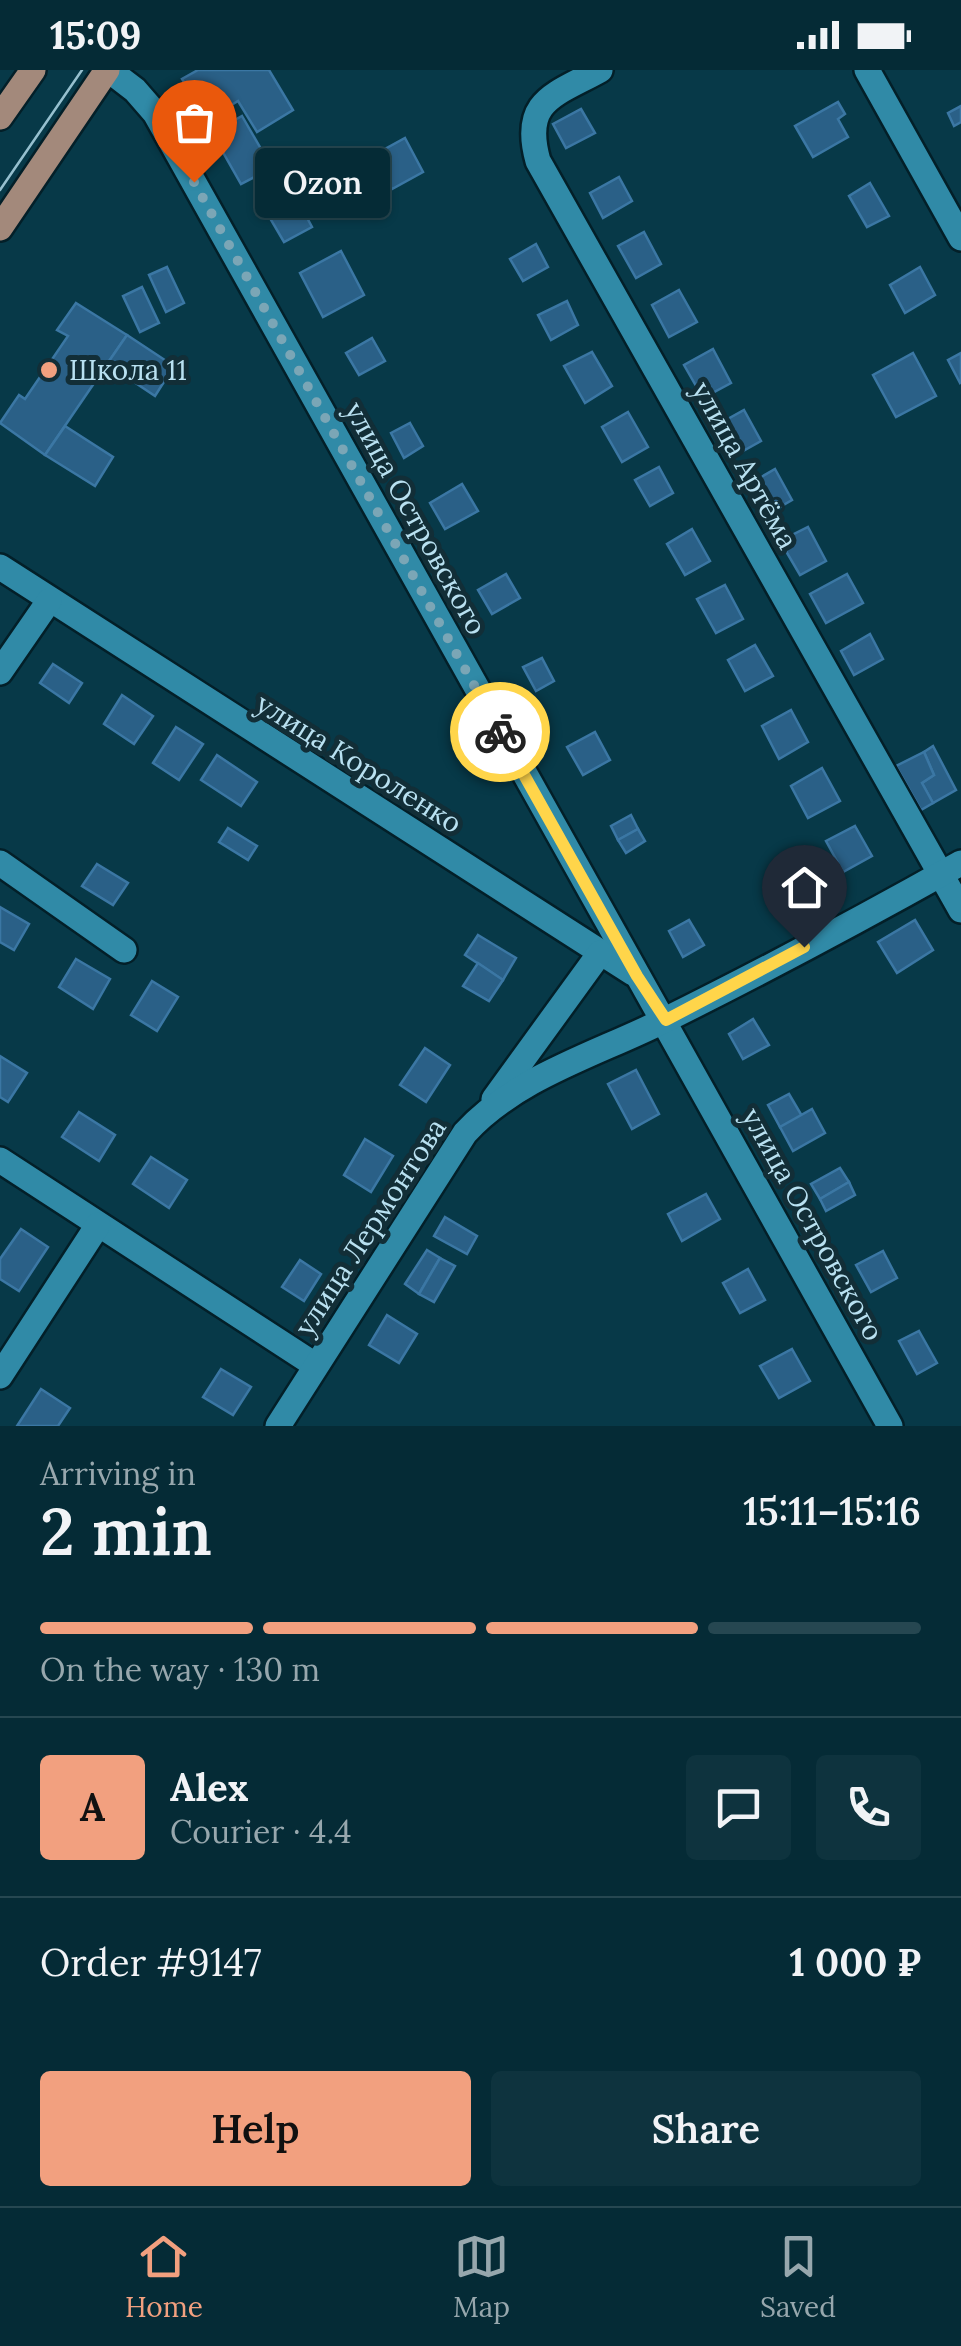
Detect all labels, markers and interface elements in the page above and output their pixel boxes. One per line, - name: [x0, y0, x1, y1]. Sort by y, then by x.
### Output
- text: 15:09: [50, 11, 142, 59]
- pin: [152, 80, 237, 183]
- icon: bag: [167, 95, 222, 150]
- callout: Ozon: [254, 147, 389, 217]
- text: Ozon: [283, 162, 362, 203]
- place label: Школа 11: [69, 352, 187, 388]
- marker: Школа 11: [38, 359, 60, 381]
- street label: улица Артёма: [684, 375, 806, 555]
- street label: улица Островского: [337, 395, 495, 641]
- courier: [450, 682, 550, 782]
- street label: улица Короленко: [249, 685, 469, 841]
- icon: bike: [473, 705, 528, 760]
- pin: [762, 845, 847, 948]
- icon: home: [777, 860, 832, 915]
- street label: улица Островского: [734, 1101, 892, 1347]
- street label: улица Лермонтова: [286, 1111, 454, 1343]
- text: Arriving in: [40, 1453, 196, 1494]
- text: 15:11–15:16: [743, 1487, 921, 1535]
- text: 2 min: [40, 1490, 212, 1573]
- text: On the way · 130 m: [40, 1649, 320, 1690]
- button: chat: [686, 1755, 791, 1860]
- button: phone: [816, 1755, 921, 1860]
- text: Alex: [170, 1763, 249, 1811]
- text: A: [80, 1783, 105, 1831]
- text: Courier · 4.4: [170, 1811, 352, 1852]
- text: Order #9147: [40, 1938, 262, 1986]
- text: 1 000 ₽: [790, 1938, 921, 1986]
- button: Help: [40, 2071, 471, 2186]
- button: Share: [491, 2071, 921, 2186]
- tab: Home: [125, 2229, 203, 2325]
- tab: Map: [453, 2229, 510, 2325]
- tab: Saved: [760, 2229, 836, 2325]

